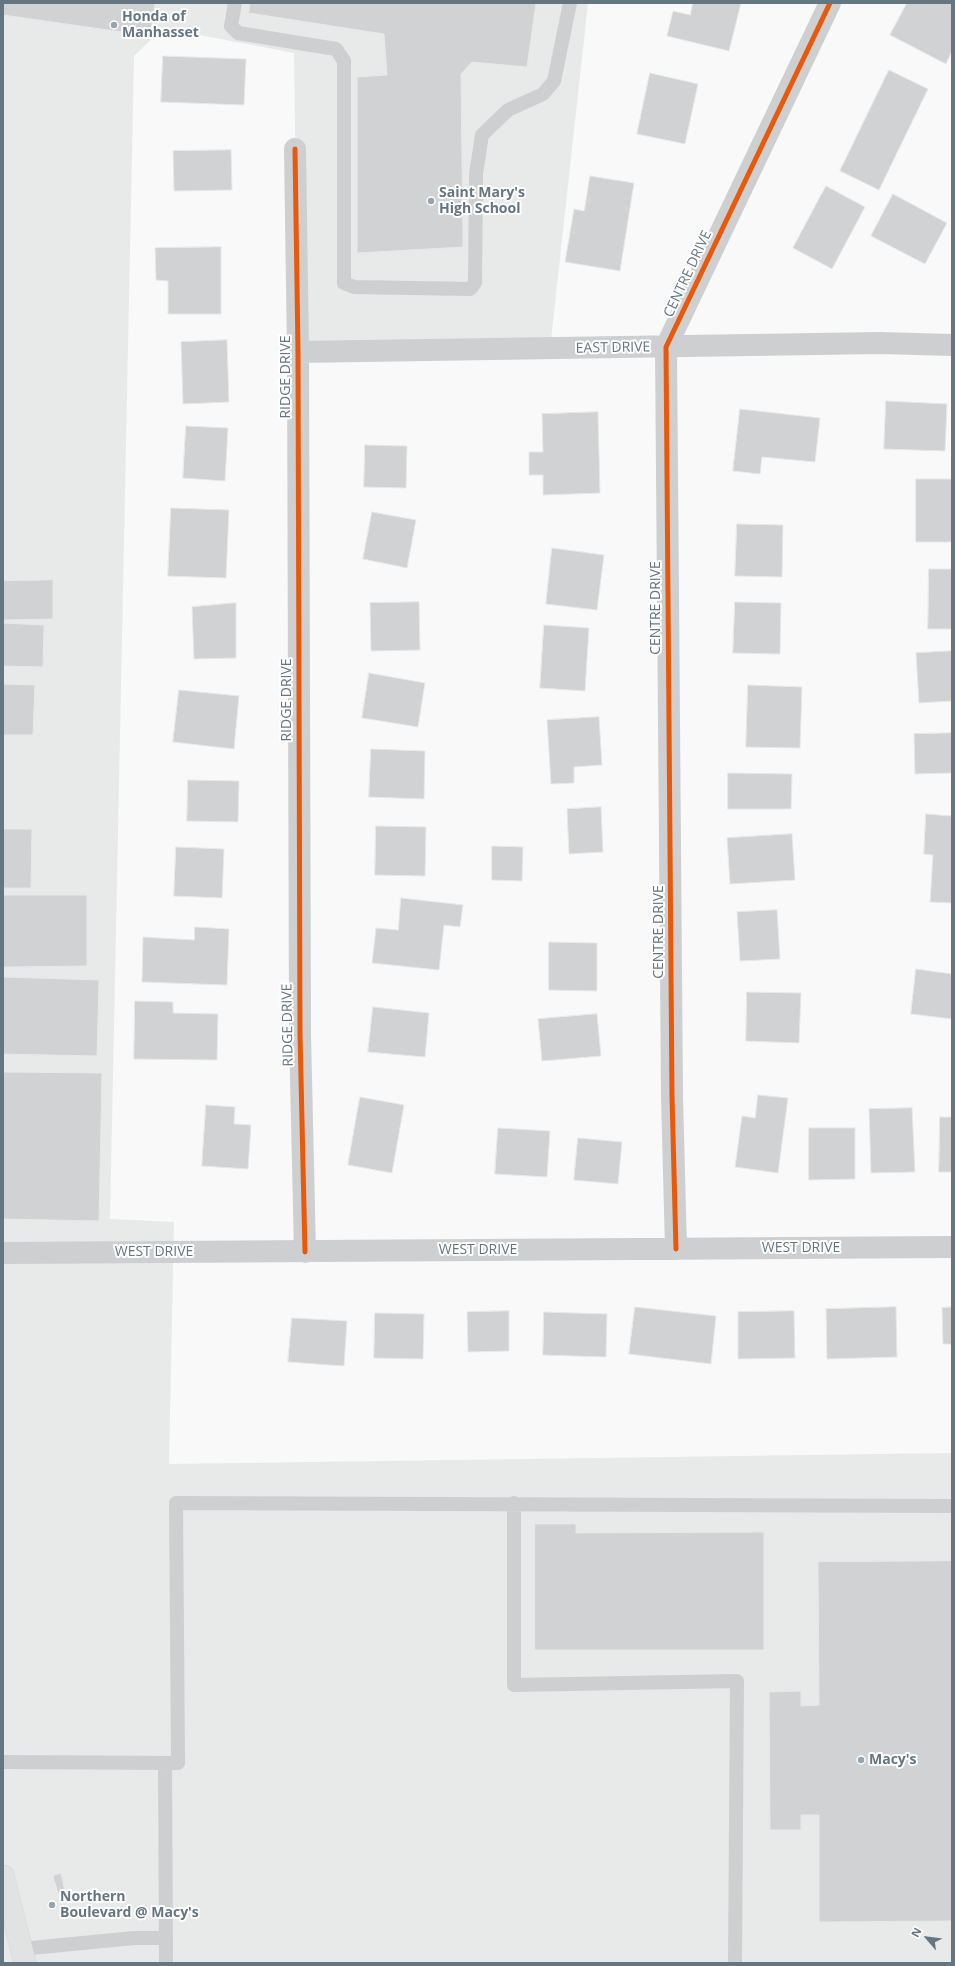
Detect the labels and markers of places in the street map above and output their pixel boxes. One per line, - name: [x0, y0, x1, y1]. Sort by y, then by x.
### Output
- place label: Honda of Manhasset: [122, 9, 199, 42]
- marker: Honda of Manhasset: [109, 20, 119, 30]
- place label: Saint Mary's High School: [439, 185, 525, 218]
- marker: Saint Mary's High School: [426, 196, 436, 206]
- place label: Macy's: [869, 1752, 917, 1768]
- marker: Macy's: [856, 1755, 866, 1765]
- place label: Northern Boulevard @ Macy's: [60, 1889, 199, 1922]
- marker: Northern Boulevard @ Macy's: [47, 1900, 57, 1910]

